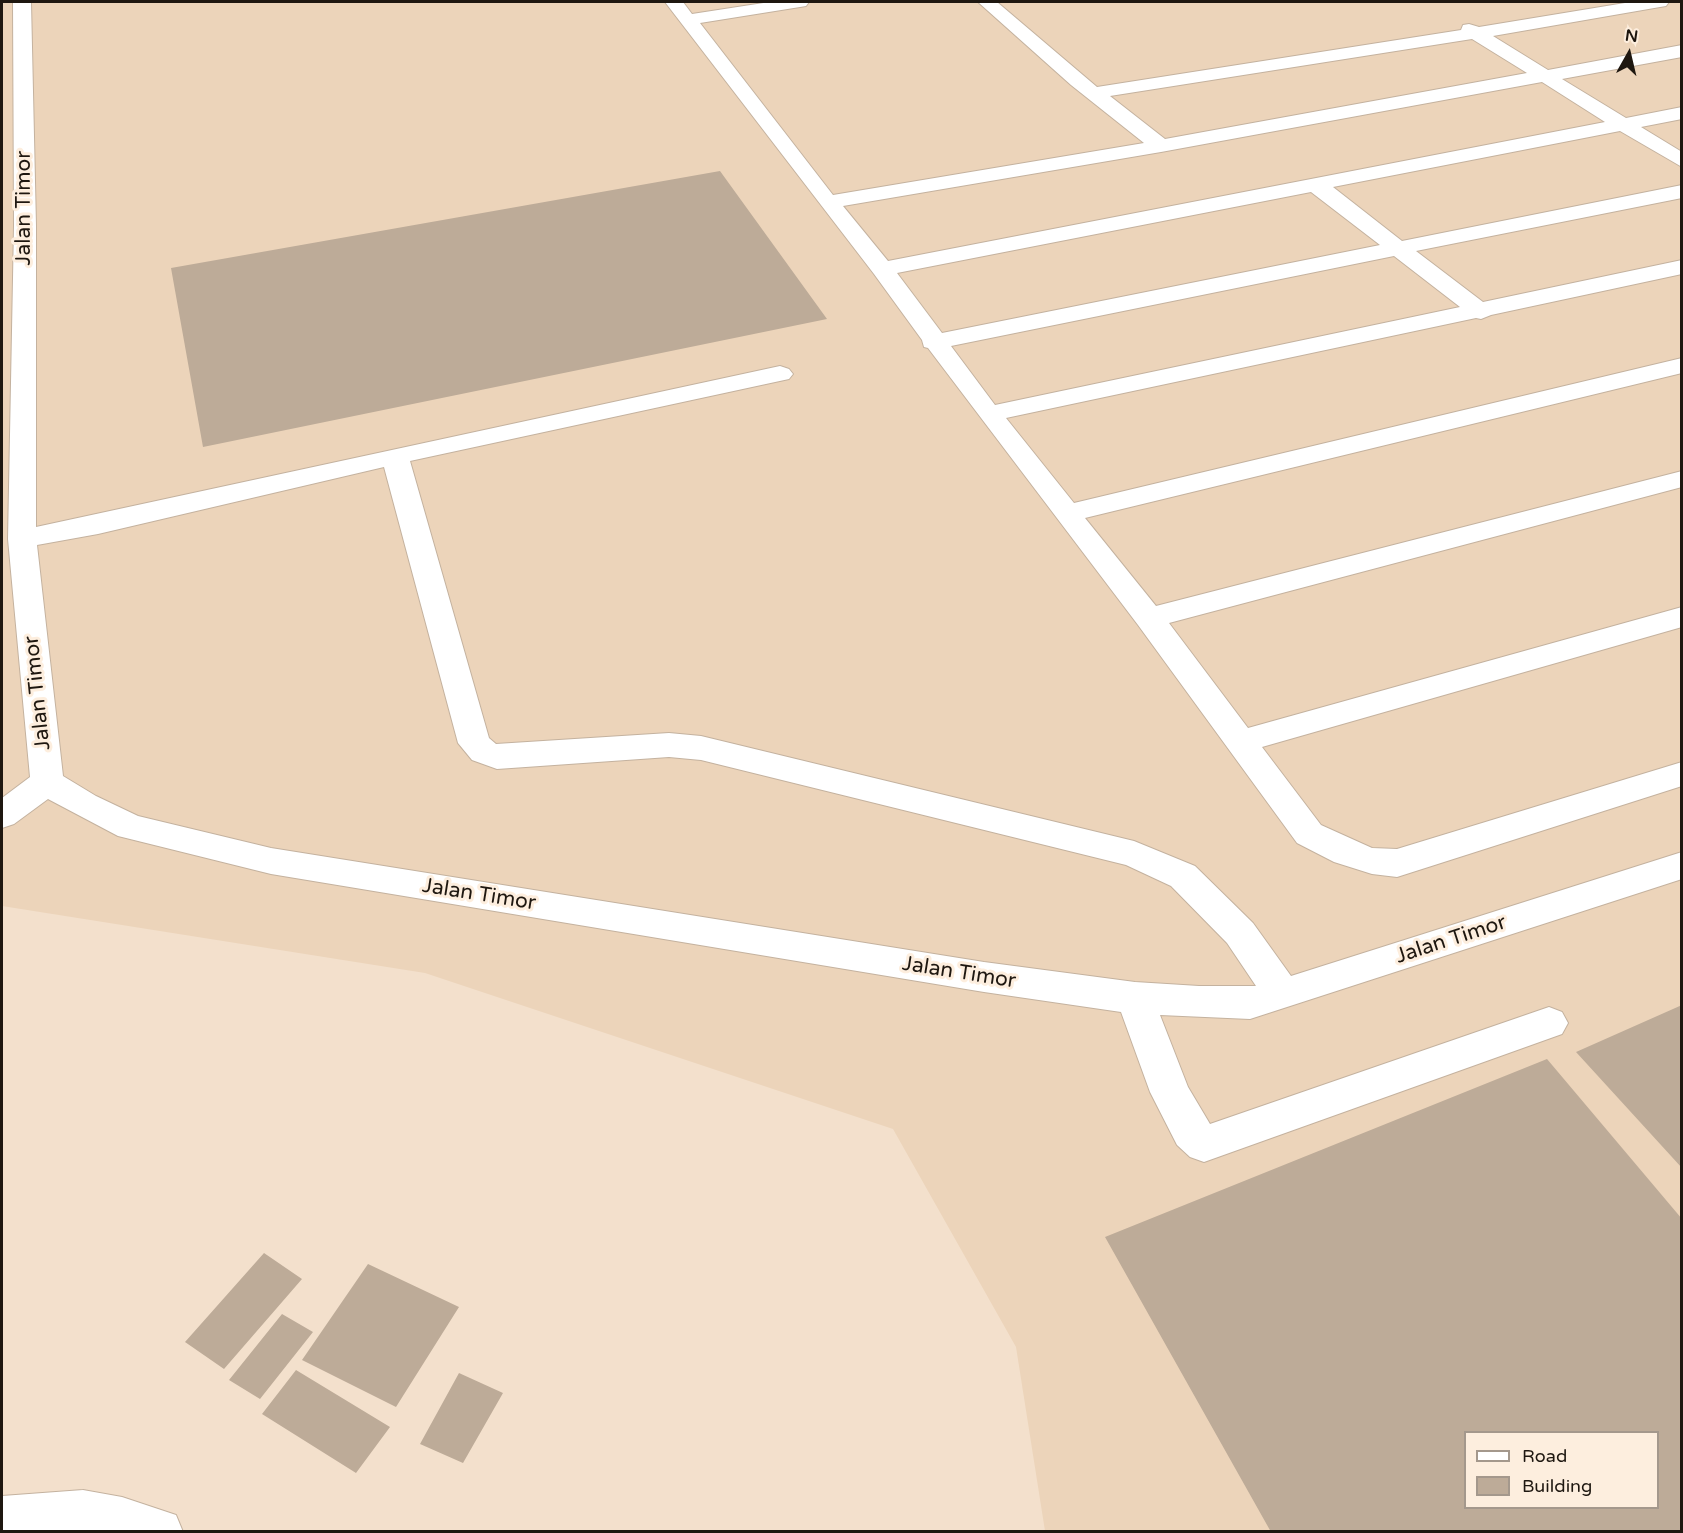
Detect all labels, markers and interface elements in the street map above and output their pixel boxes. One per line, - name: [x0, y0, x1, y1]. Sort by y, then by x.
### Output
- north arrow: [1599, 24, 1659, 84]
- text: N: [1624, 25, 1639, 47]
- street label: Jalan Timor: [11, 151, 37, 265]
- street label: Jalan Timor: [19, 635, 57, 751]
- street label: Jalan Timor: [420, 874, 538, 916]
- street label: Jalan Timor: [1393, 910, 1509, 970]
- street label: Jalan Timor: [900, 952, 1018, 994]
- legend: [1464, 1431, 1659, 1509]
- text: Road: [1522, 1445, 1567, 1467]
- text: Building: [1522, 1475, 1592, 1497]

